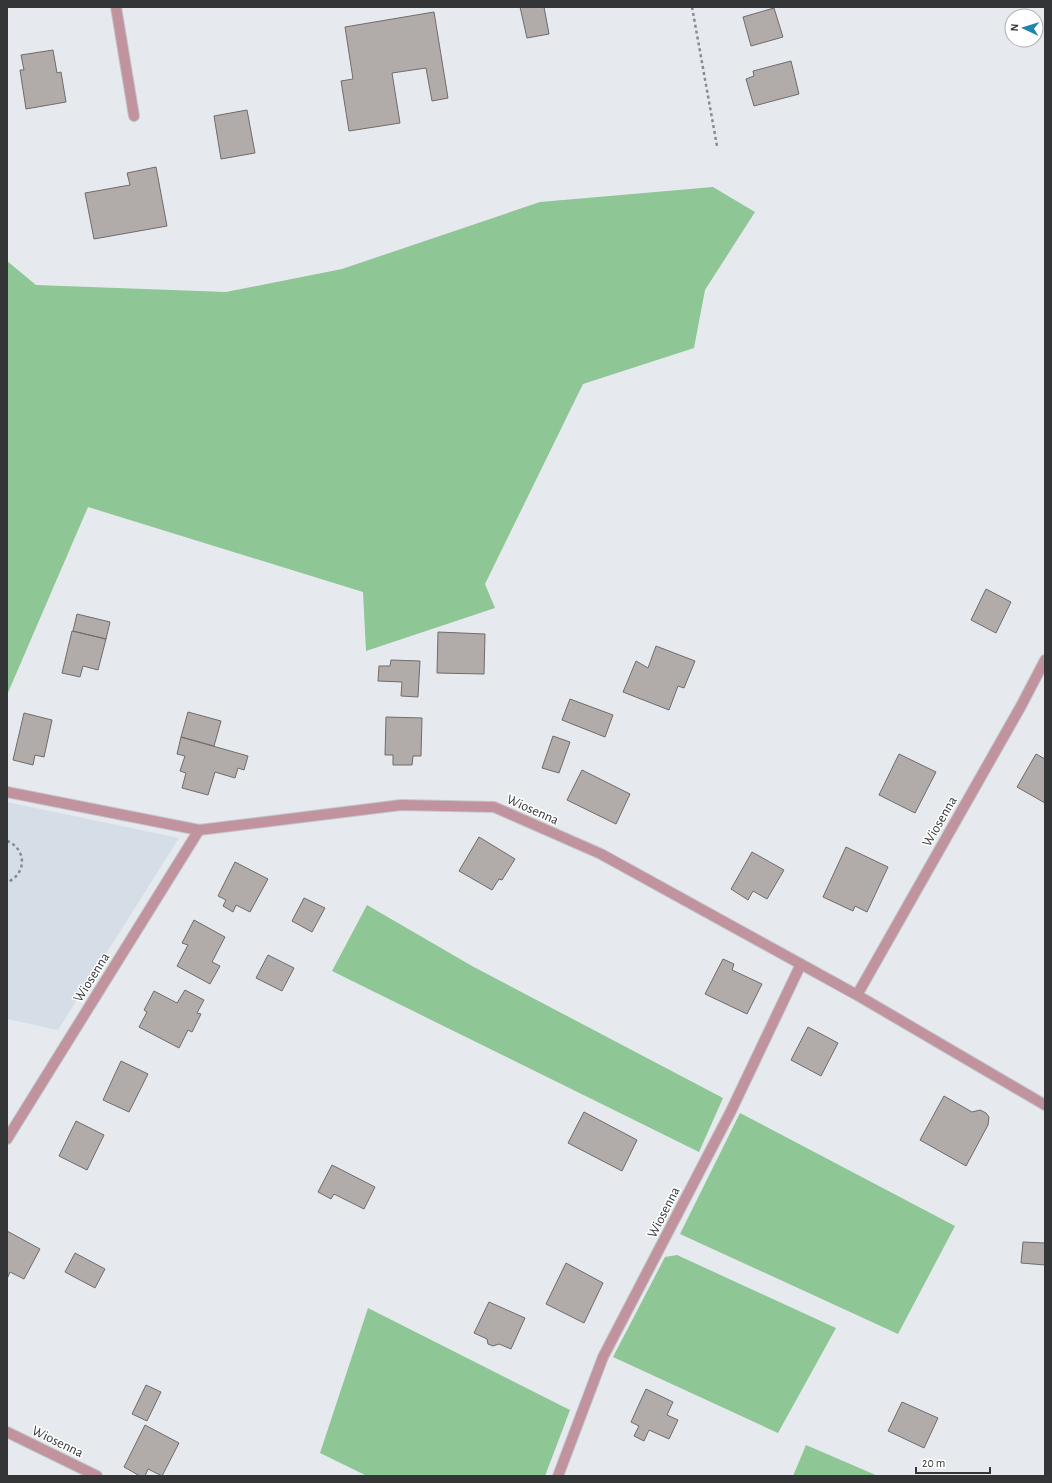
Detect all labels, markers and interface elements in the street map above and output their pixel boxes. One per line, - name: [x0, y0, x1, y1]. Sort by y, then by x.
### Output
- north arrow: [1004, 8, 1044, 48]
- text: N: [1009, 23, 1020, 32]
- street label: Wiosenna: [505, 792, 561, 828]
- street label: Wiosenna: [920, 794, 960, 849]
- street label: Wiosenna: [71, 950, 113, 1005]
- street label: Wiosenna: [645, 1184, 683, 1240]
- street label: Wiosenna: [30, 1424, 86, 1461]
- scale bar: [916, 1449, 990, 1475]
- text: 20 m: [922, 1457, 945, 1469]

